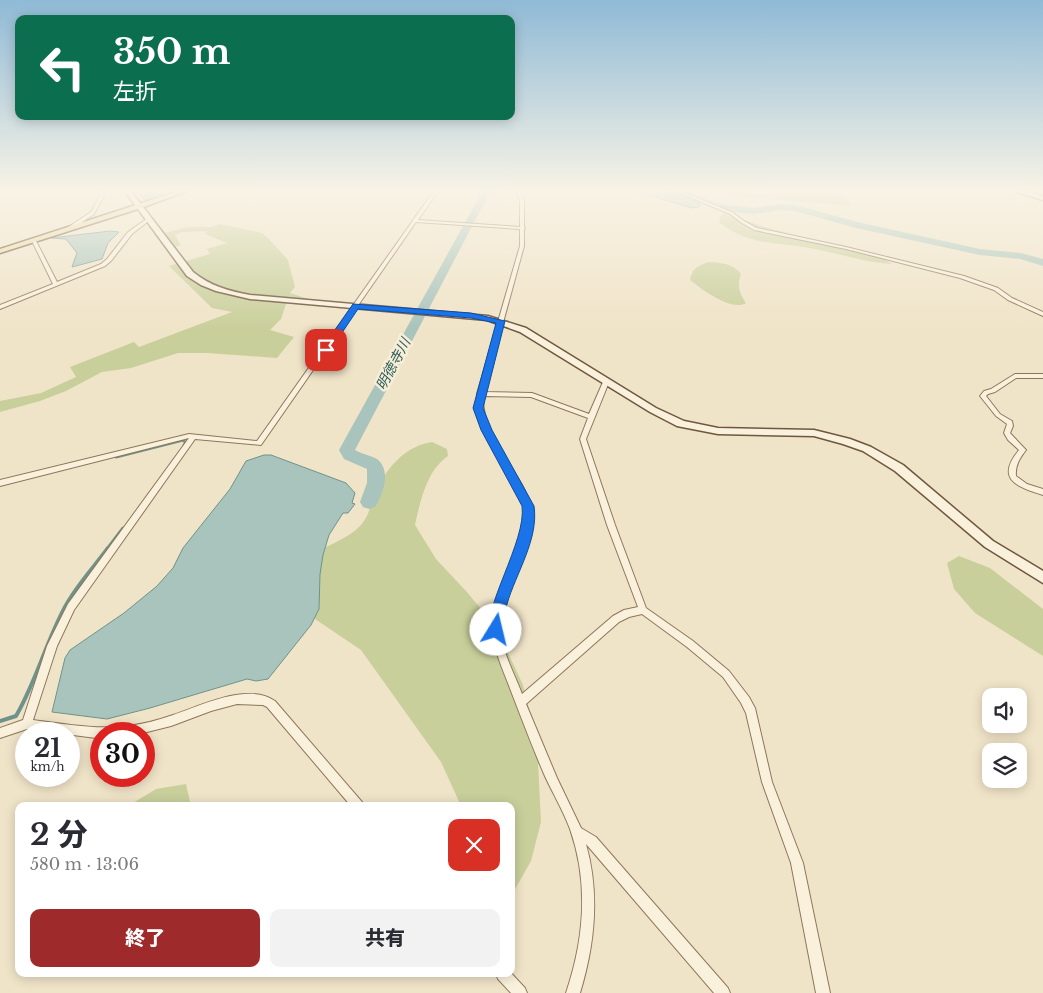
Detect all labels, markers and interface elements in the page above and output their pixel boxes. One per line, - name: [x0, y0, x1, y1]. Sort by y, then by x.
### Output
- text: 350 m: [113, 30, 231, 73]
- icon: left: [30, 35, 95, 100]
- text: 左折: [113, 78, 157, 105]
- pin: [305, 329, 347, 371]
- water label: 明徳寺川: [372, 333, 415, 393]
- icon: arrive: [312, 336, 340, 364]
- position arrow: [469, 603, 521, 655]
- map controls: [982, 688, 1027, 788]
- button: sound: [982, 688, 1027, 733]
- speed limit sign: 30: [90, 722, 155, 787]
- text: 21: [34, 733, 61, 764]
- button: layers: [982, 743, 1027, 788]
- text: km/h: [30, 759, 65, 774]
- text: 2 分: [30, 816, 88, 853]
- button: close: [448, 819, 500, 871]
- text: 580 m · 13:06: [30, 854, 139, 874]
- button: 終了: [30, 909, 260, 967]
- button: 共有: [270, 909, 500, 967]

